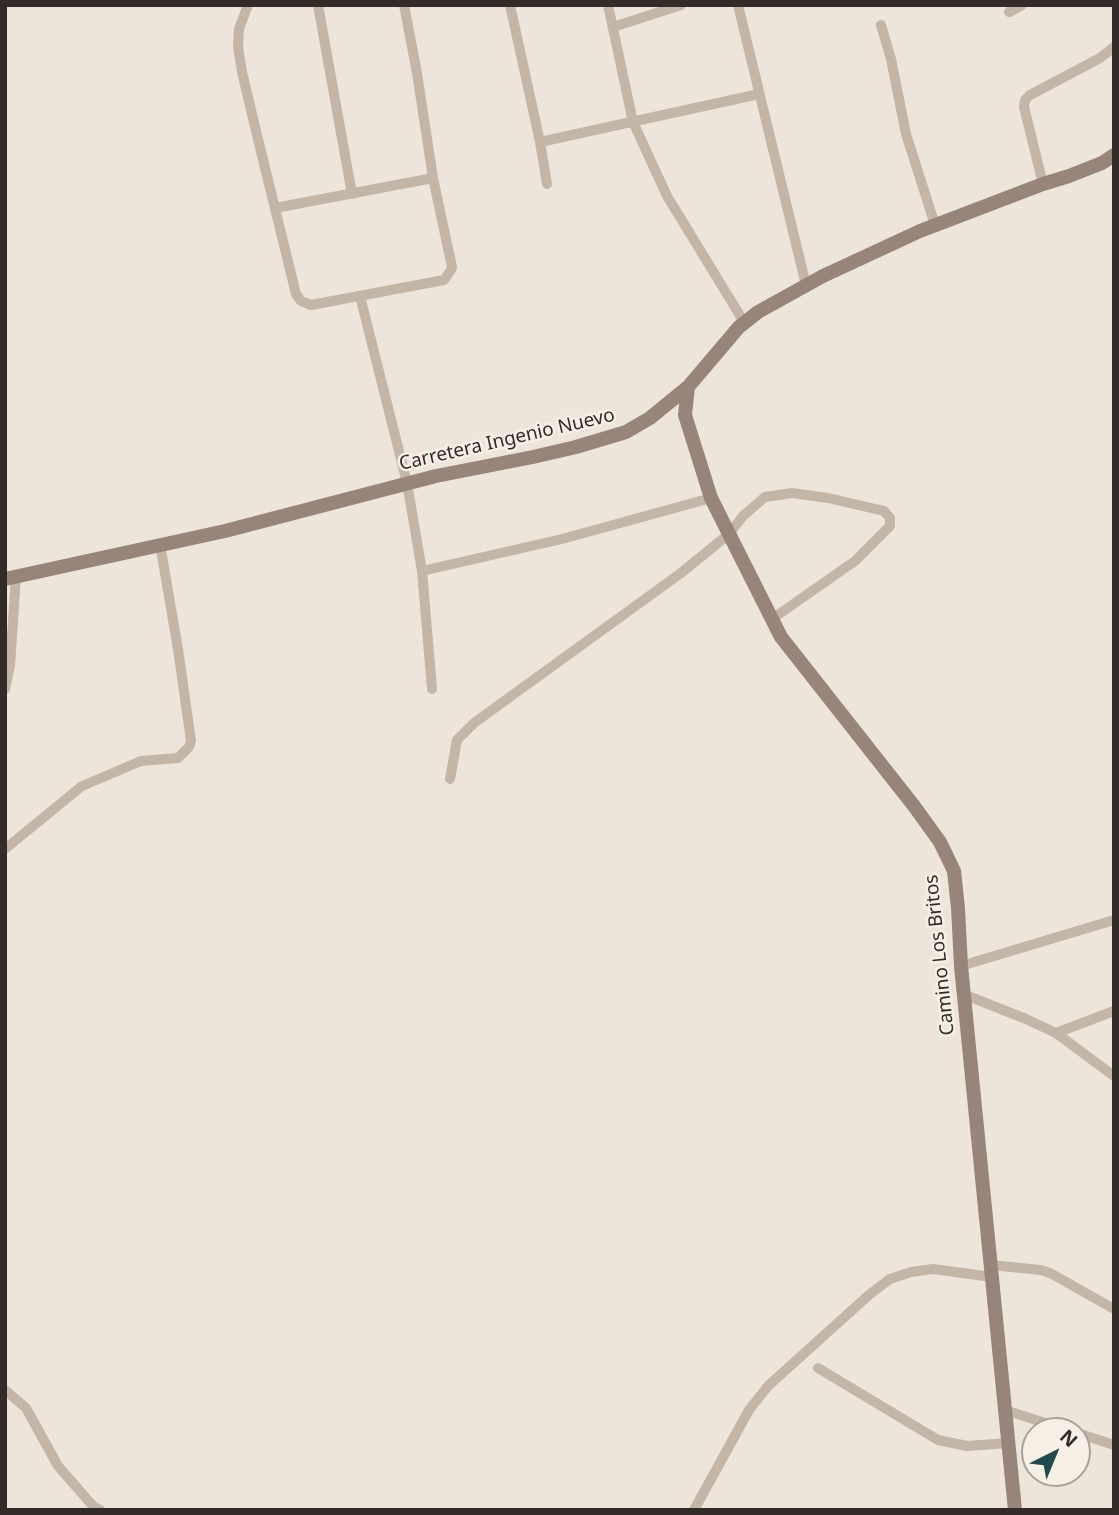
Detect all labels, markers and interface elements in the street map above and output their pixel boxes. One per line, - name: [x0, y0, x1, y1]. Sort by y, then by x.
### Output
- street label: Carretera Ingenio Nuevo: [397, 404, 617, 476]
- street label: Camino Los Britos: [920, 873, 960, 1037]
- north arrow: [1021, 1417, 1091, 1487]
- text: N: [1054, 1423, 1083, 1453]

